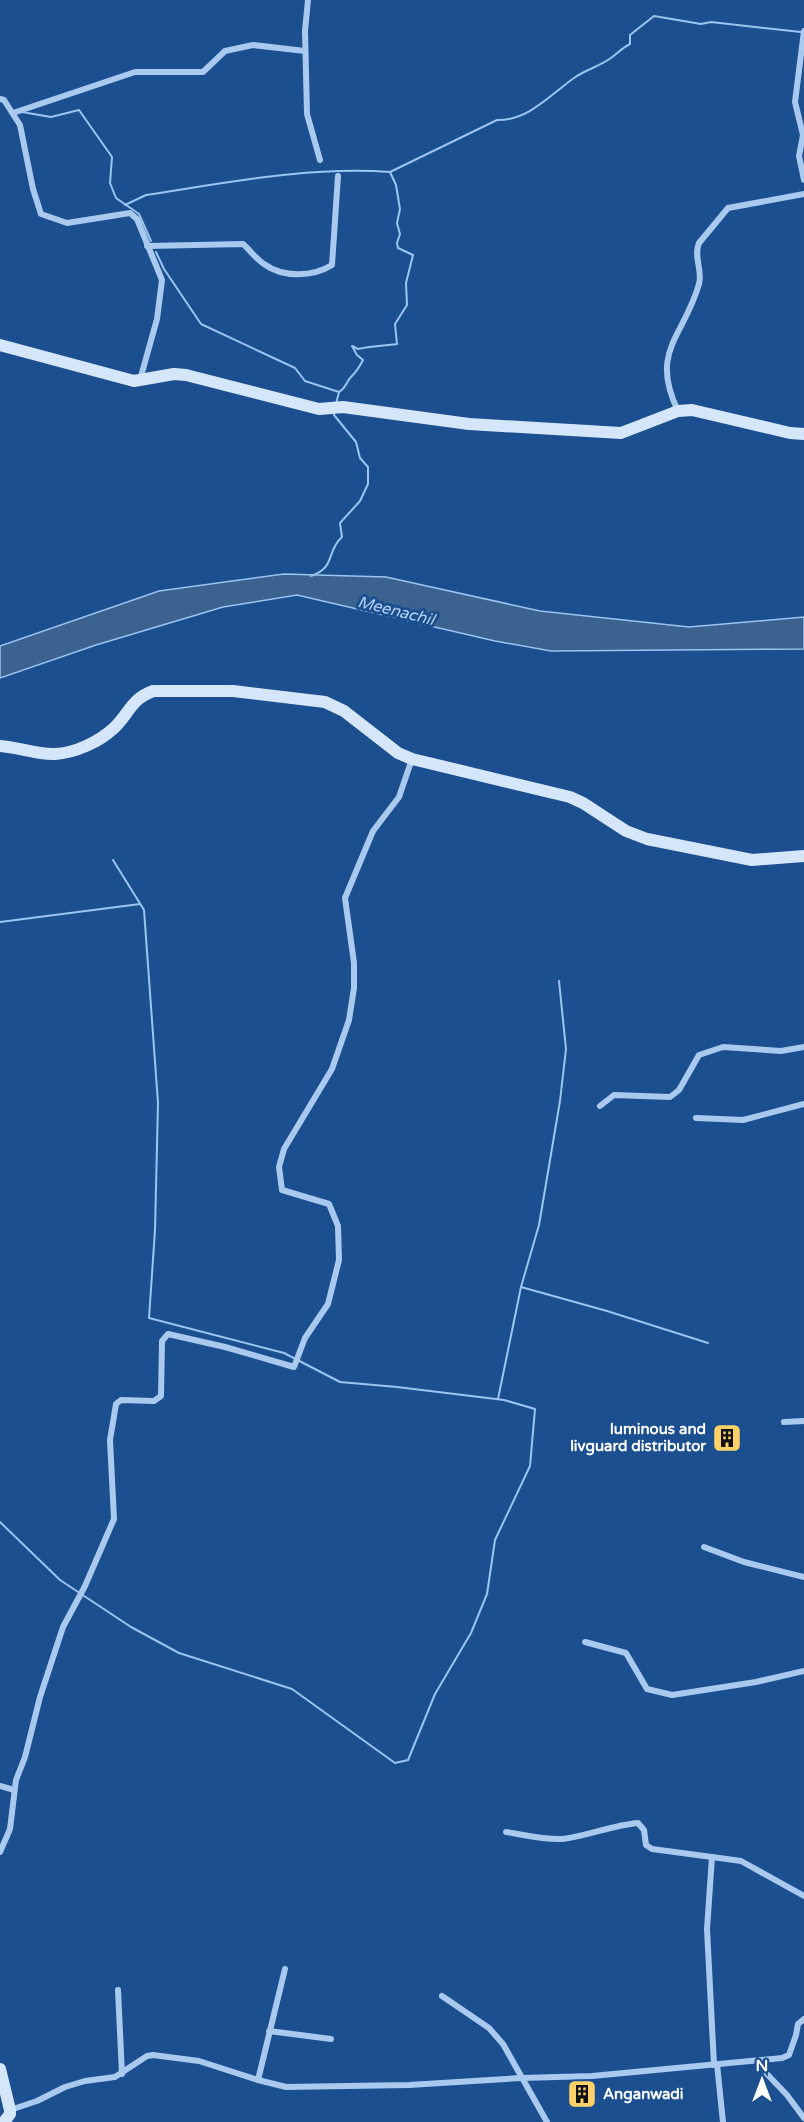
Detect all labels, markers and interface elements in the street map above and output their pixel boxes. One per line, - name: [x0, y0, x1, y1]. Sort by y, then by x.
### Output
- water label: Meenachil: [356, 592, 438, 631]
- place label: luminous and livguard distributor: [570, 1420, 706, 1456]
- building icon: luminous and livguard distributor: [711, 1422, 743, 1454]
- north arrow: [732, 2050, 792, 2110]
- text: N: [756, 2056, 768, 2076]
- building icon: Anganwadi: [566, 2078, 598, 2110]
- place label: Anganwadi: [603, 2085, 684, 2104]

